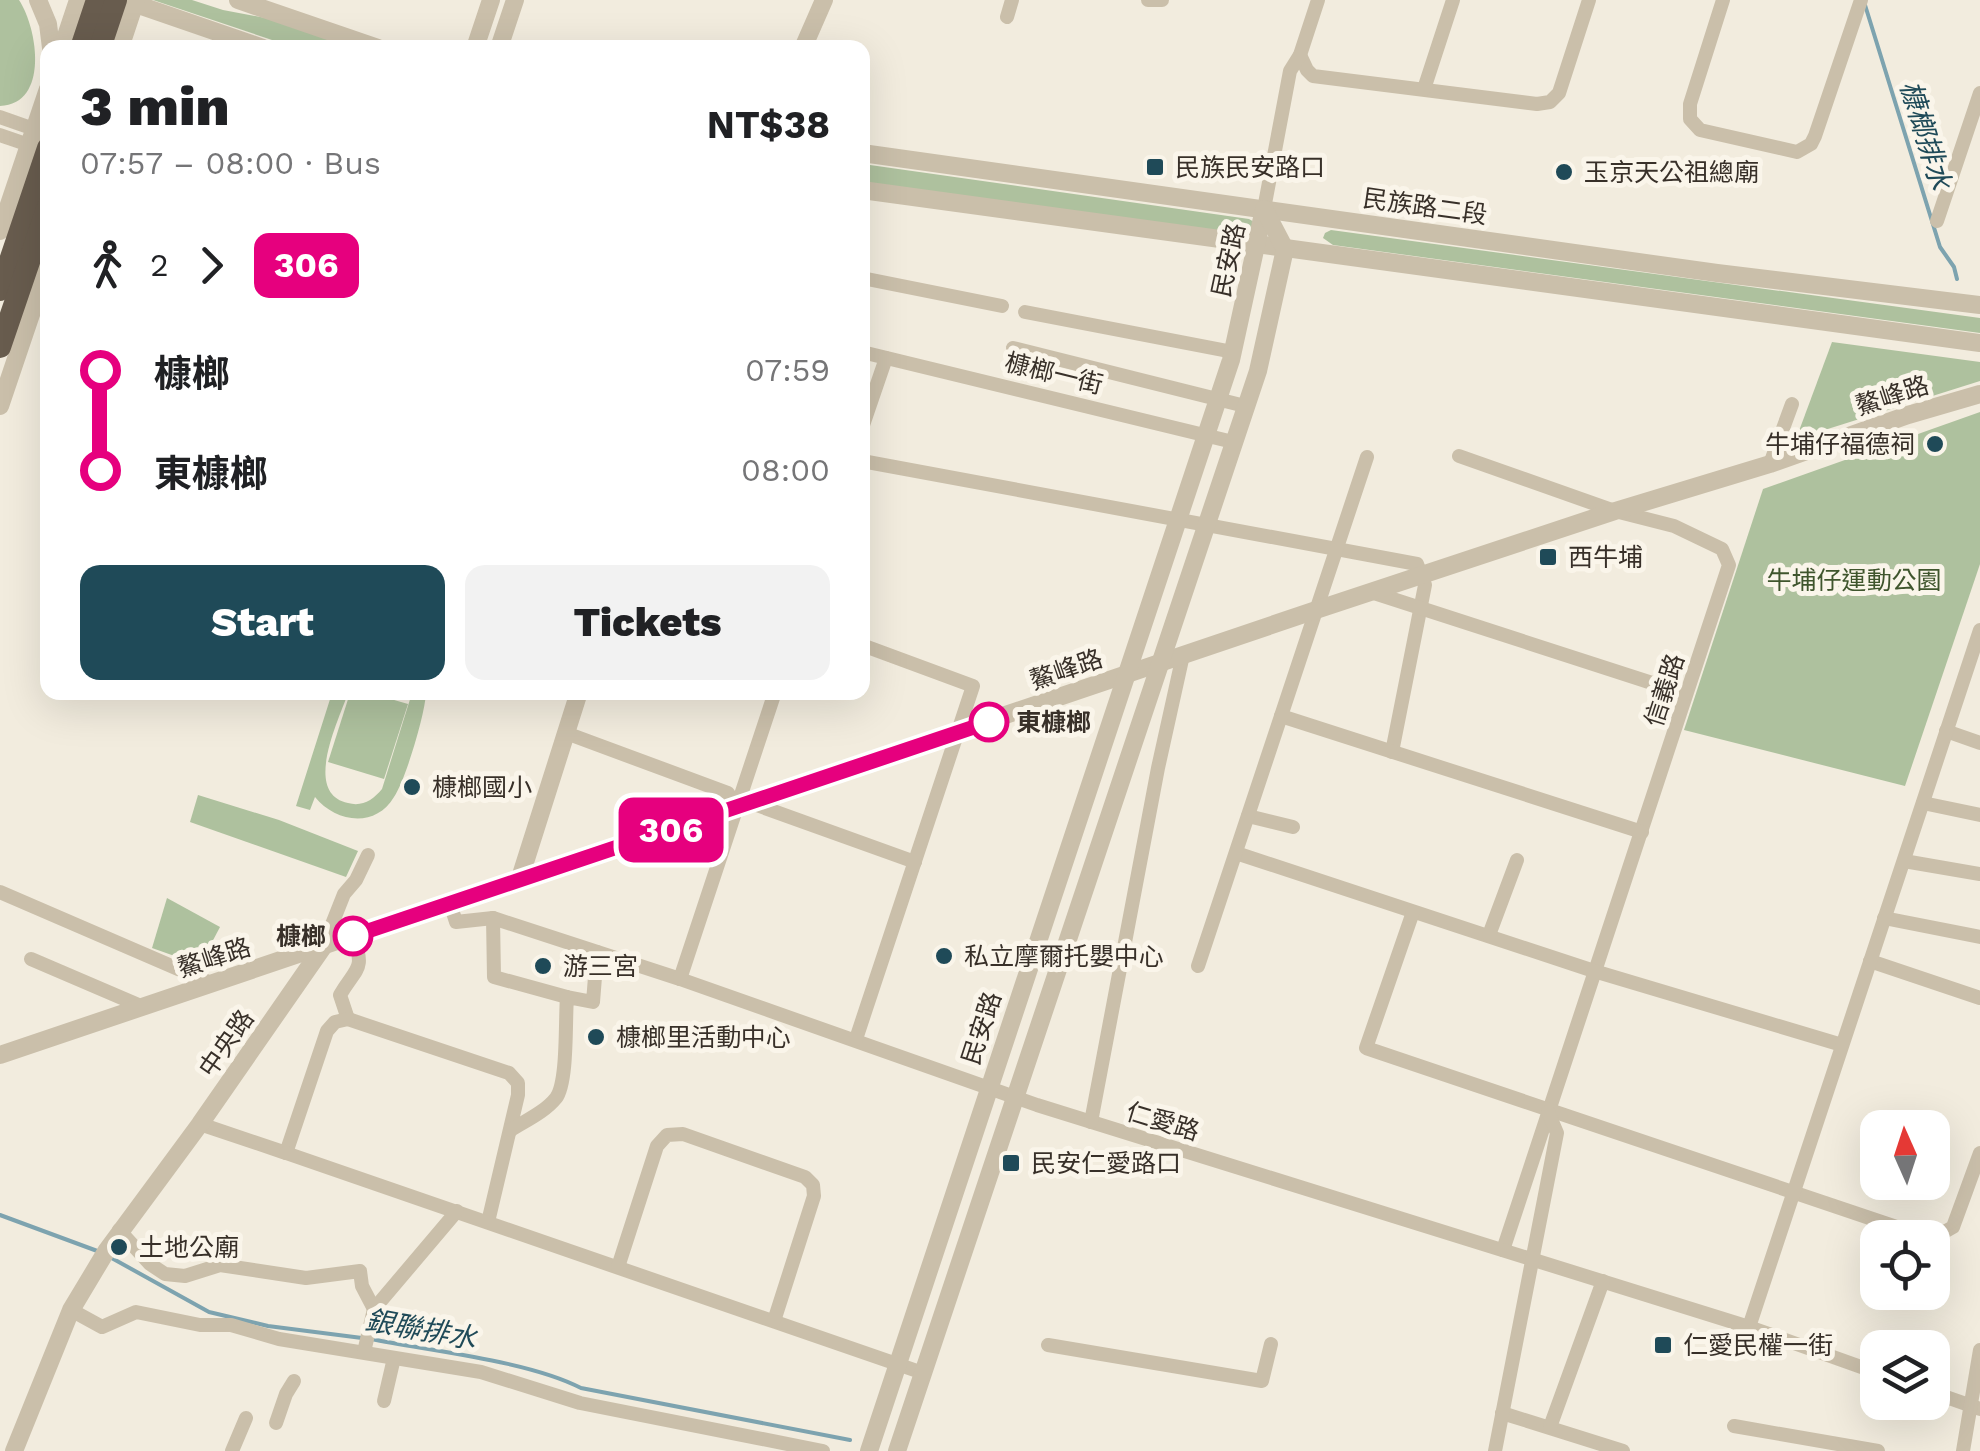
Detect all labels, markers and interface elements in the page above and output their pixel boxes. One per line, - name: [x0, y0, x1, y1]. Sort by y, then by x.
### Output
- text: 3 min: [80, 74, 230, 138]
- water label: 槺榔排水: [1893, 77, 1958, 195]
- text: NT$38: [707, 103, 830, 147]
- text: 07:57 – 08:00 · Bus: [80, 144, 381, 182]
- place label: 民族民安路口: [1175, 153, 1325, 182]
- marker: 民族民安路口: [1144, 156, 1166, 178]
- place label: 玉京天公祖總廟: [1584, 158, 1759, 187]
- marker: 玉京天公祖總廟: [1553, 161, 1575, 183]
- street label: 民族路二段: [1361, 183, 1489, 230]
- street label: 民安路: [1207, 220, 1250, 300]
- icon: walk: [80, 238, 135, 293]
- icon: forward: [184, 238, 239, 293]
- text: 306: [274, 244, 339, 286]
- text: 2: [150, 246, 169, 284]
- street label: 槺榔一街: [1002, 347, 1106, 400]
- text: 07:59: [745, 351, 830, 389]
- text: 槺榔: [154, 352, 230, 396]
- street label: 鰲峰路: [1852, 370, 1932, 421]
- place label: 牛埔仔福德祠: [1765, 430, 1915, 459]
- marker: 牛埔仔福德祠: [1924, 433, 1946, 455]
- text: 08:00: [741, 451, 830, 489]
- text: 東槺榔: [154, 452, 268, 496]
- place label: 西牛埔: [1568, 543, 1643, 572]
- marker: 西牛埔: [1537, 546, 1559, 568]
- button: Start: [80, 565, 445, 680]
- button: Tickets: [465, 565, 830, 680]
- park label: 牛埔仔運動公園: [1766, 566, 1942, 595]
- street label: 鰲峰路: [1026, 644, 1106, 695]
- street label: 信義路: [1639, 650, 1690, 730]
- marker: 東槺榔: [970, 703, 1008, 741]
- place label: 東槺榔: [1016, 708, 1091, 737]
- place label: 槺榔國小: [432, 773, 532, 802]
- marker: 槺榔國小: [401, 776, 423, 798]
- line badge: 306: [614, 798, 728, 862]
- text: 306: [639, 809, 703, 851]
- marker: 槺榔: [334, 917, 372, 955]
- place label: 槺榔: [276, 922, 326, 951]
- street label: 鰲峰路: [174, 932, 254, 983]
- place label: 私立摩爾托嬰中心: [964, 942, 1164, 971]
- marker: 私立摩爾托嬰中心: [933, 945, 955, 967]
- place label: 游三宮: [563, 952, 638, 981]
- marker: 游三宮: [532, 955, 554, 977]
- street label: 民安路: [956, 988, 1007, 1068]
- street label: 中央路: [193, 1004, 260, 1082]
- place label: 槺榔里活動中心: [616, 1023, 791, 1052]
- marker: 槺榔里活動中心: [585, 1026, 607, 1048]
- street label: 仁愛路: [1123, 1097, 1203, 1146]
- north arrow: [1860, 1110, 1950, 1200]
- map controls: [1860, 1110, 1950, 1420]
- place label: 民安仁愛路口: [1031, 1149, 1181, 1178]
- marker: 民安仁愛路口: [1000, 1152, 1022, 1174]
- button: locate: [1860, 1220, 1950, 1310]
- place label: 土地公廟: [139, 1233, 239, 1262]
- marker: 土地公廟: [108, 1236, 130, 1258]
- water label: 銀聯排水: [363, 1304, 481, 1356]
- button: layers: [1860, 1330, 1950, 1420]
- place label: 仁愛民權一街: [1683, 1331, 1833, 1360]
- marker: 仁愛民權一街: [1652, 1334, 1674, 1356]

